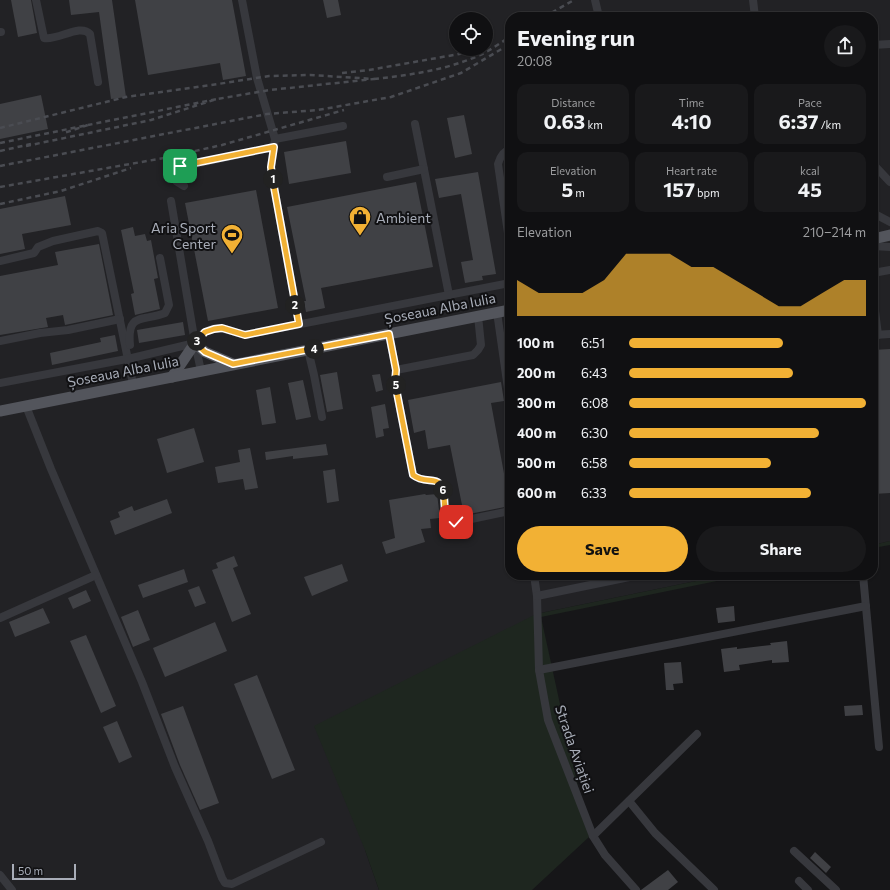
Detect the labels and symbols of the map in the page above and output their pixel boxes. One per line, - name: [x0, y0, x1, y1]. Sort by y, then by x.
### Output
- pin: [163, 149, 197, 183]
- pin: 1: [263, 169, 283, 189]
- shop icon: Ambient: [347, 204, 373, 237]
- place label: Ambient: [376, 209, 431, 226]
- place label: Aria Sport Center: [151, 219, 216, 252]
- sports icon: Aria Sport Center: [219, 222, 245, 255]
- street label: Șoseaua Alba Iulia: [383, 289, 497, 328]
- pin: 2: [285, 295, 305, 315]
- pin: 3: [187, 331, 207, 351]
- pin: 4: [304, 339, 324, 359]
- street label: Șoseaua Alba Iulia: [66, 352, 180, 391]
- pin: 5: [386, 375, 406, 395]
- pin: 6: [433, 480, 453, 500]
- pin: [439, 505, 473, 539]
- street label: Strada Aviației: [551, 703, 598, 796]
- scale bar: [12, 862, 76, 881]

